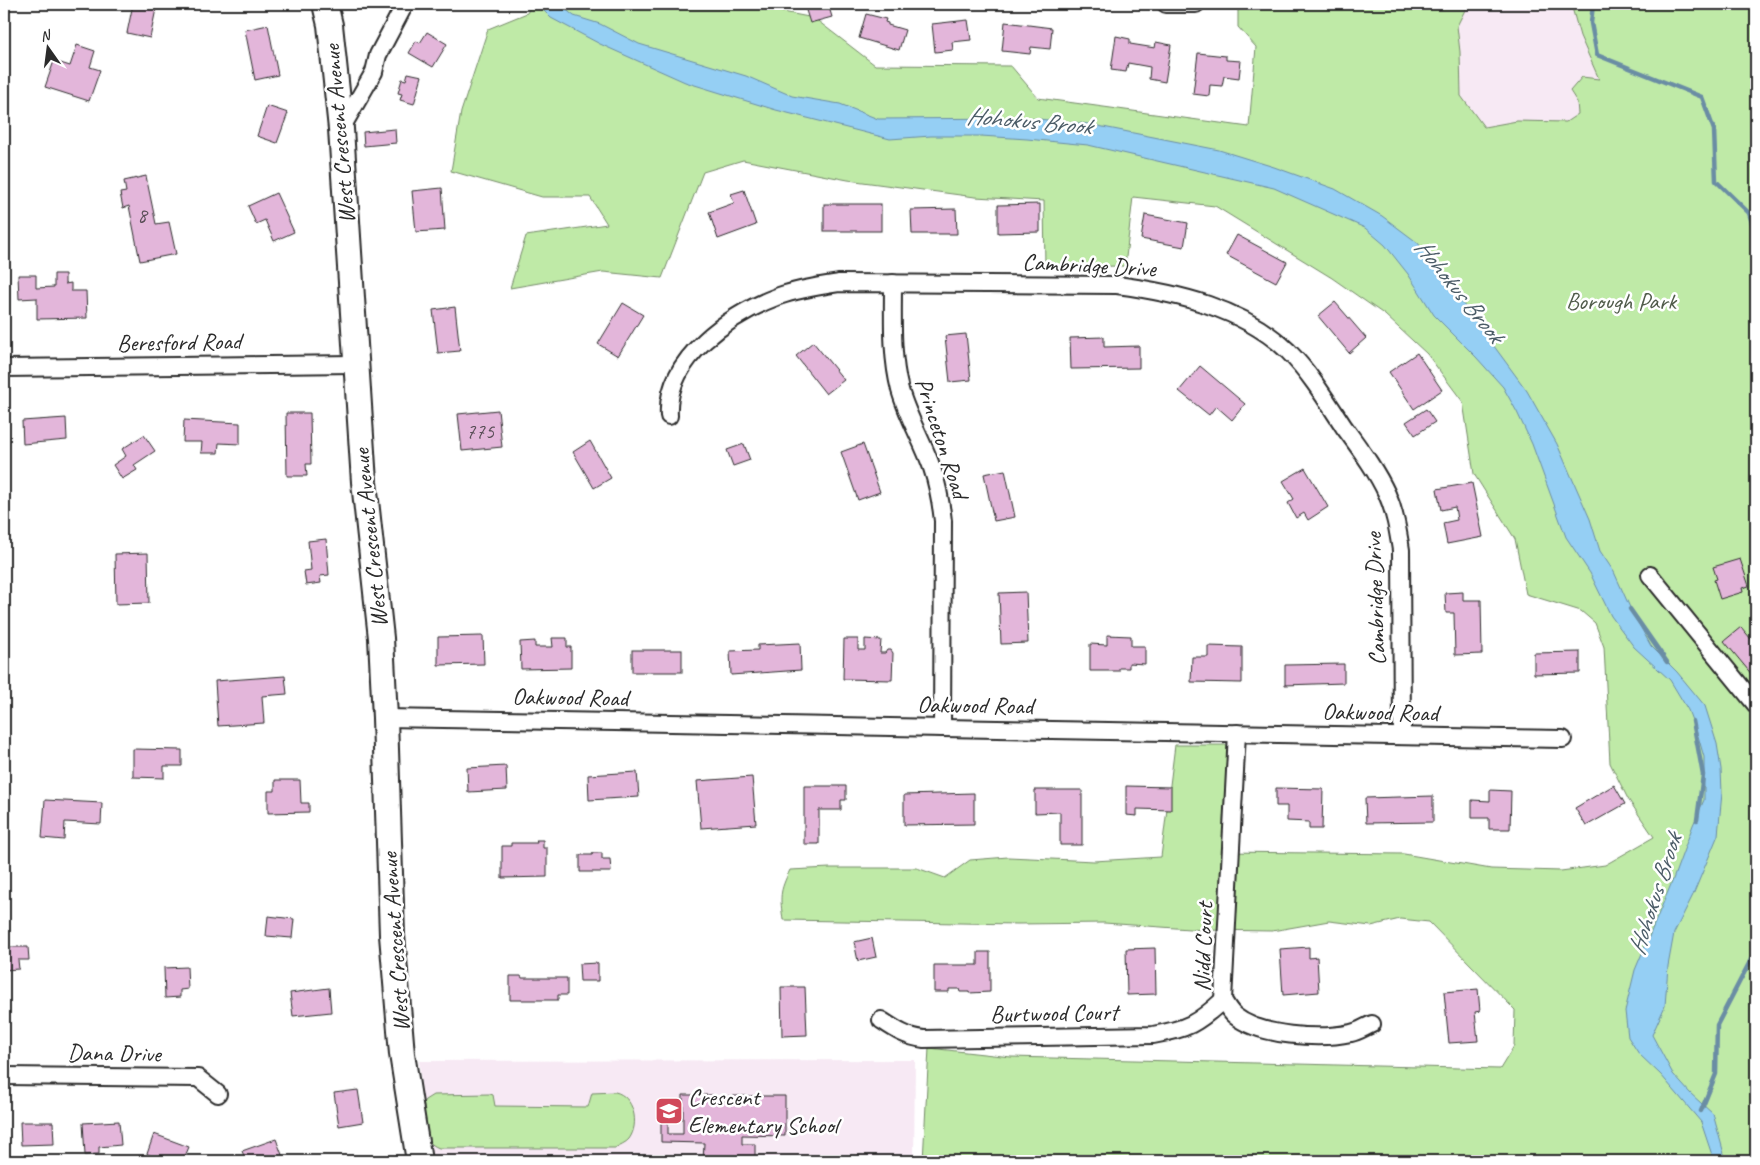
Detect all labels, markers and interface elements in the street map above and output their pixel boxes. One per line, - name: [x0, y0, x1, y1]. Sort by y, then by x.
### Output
- north arrow: [22, 22, 72, 72]
- text: N: [39, 26, 53, 45]
- street label: West Crescent Avenue: [316, 41, 362, 225]
- water label: Hohokus Brook: [965, 100, 1096, 143]
- house number: 8: [137, 202, 149, 228]
- water label: Hohokus Brook: [1407, 232, 1513, 352]
- street label: Cambridge Drive: [1022, 247, 1159, 284]
- park label: Borough Park: [1566, 286, 1678, 316]
- street label: Beresford Road: [117, 326, 245, 358]
- street label: Princeton Road: [908, 374, 977, 506]
- house number: 775: [466, 418, 496, 444]
- street label: West Crescent Avenue: [345, 445, 394, 629]
- street label: Cambridge Drive: [1358, 530, 1392, 666]
- street label: Oakwood Road: [512, 681, 632, 713]
- street label: Oakwood Road: [917, 689, 1037, 721]
- street label: Oakwood Road: [1322, 696, 1442, 728]
- water label: Hohokus Brook: [1620, 826, 1691, 959]
- street label: West Crescent Avenue: [374, 849, 416, 1033]
- street label: Nidd Court: [1186, 900, 1220, 992]
- street label: Burtwood Court: [990, 997, 1121, 1029]
- street label: Dana Drive: [67, 1037, 163, 1069]
- place label: Crescent Elementary School: [688, 1082, 842, 1140]
- school or university icon: Crescent Elementary School: [654, 1096, 684, 1126]

